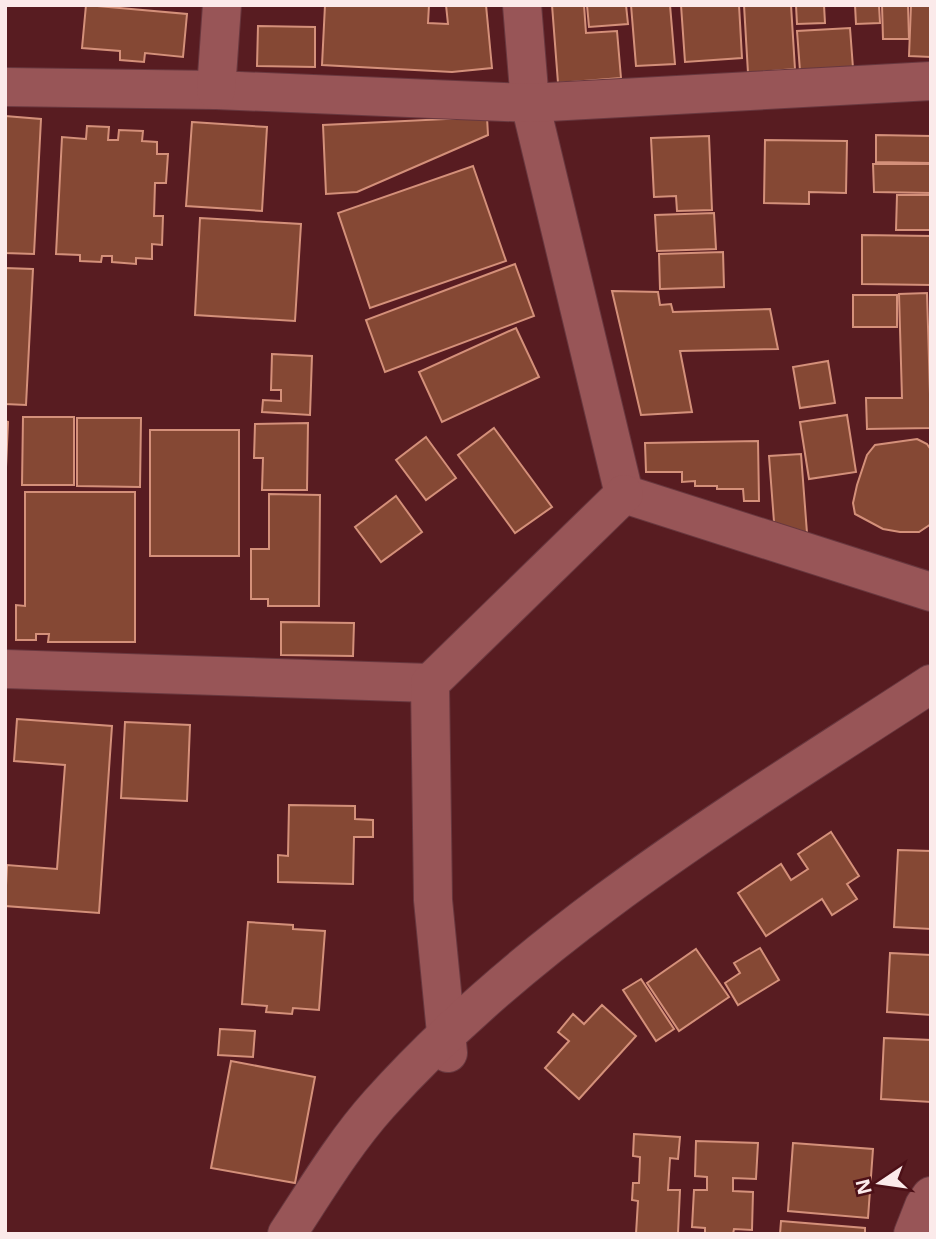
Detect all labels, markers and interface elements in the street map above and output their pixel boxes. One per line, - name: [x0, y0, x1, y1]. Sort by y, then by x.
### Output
- north arrow: [845, 1148, 915, 1218]
- text: N: [849, 1176, 878, 1197]

